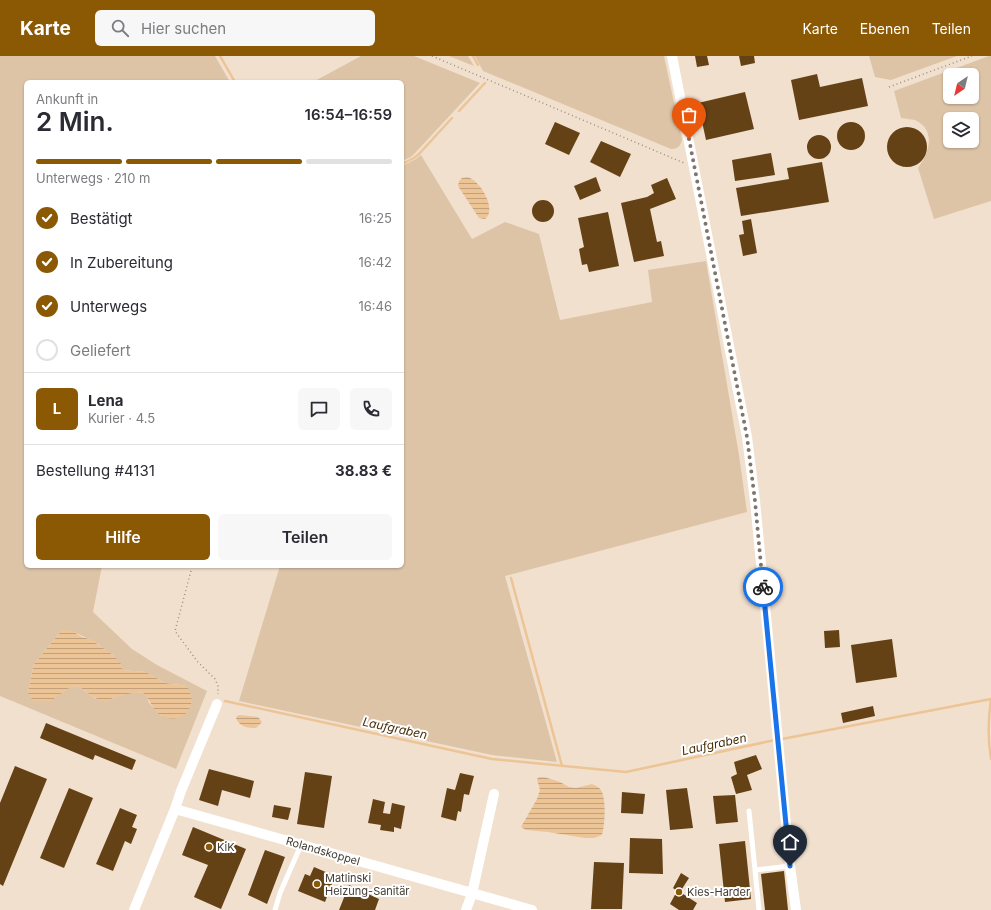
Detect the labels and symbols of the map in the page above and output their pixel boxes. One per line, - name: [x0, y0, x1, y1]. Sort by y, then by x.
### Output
- north arrow: [943, 68, 979, 104]
- pin: [672, 98, 706, 139]
- courier: [743, 567, 783, 607]
- water label: Laufgraben: [361, 714, 429, 742]
- water label: Laufgraben: [680, 730, 748, 758]
- pin: [773, 825, 807, 866]
- street label: Rolandskoppel: [284, 834, 362, 868]
- place label: KiK: [217, 840, 235, 854]
- marker: KiK: [204, 842, 214, 852]
- place label: Matlinski Heizung-Sanitär: [325, 871, 410, 898]
- marker: Matlinski Heizung-Sanitär: [312, 879, 322, 889]
- place label: Kies-Harder: [687, 885, 750, 899]
- marker: Kies-Harder: [674, 887, 684, 897]

